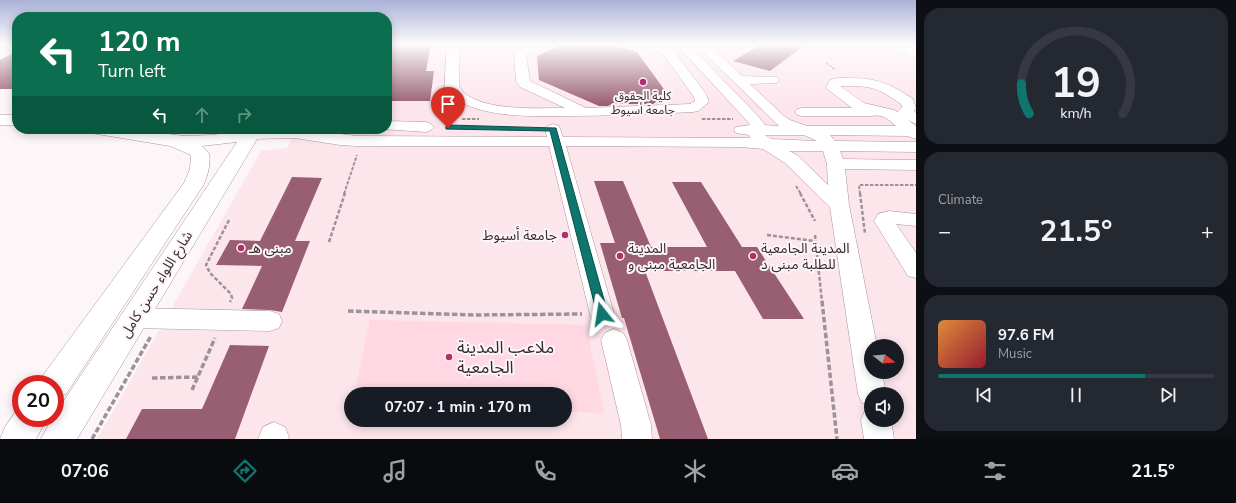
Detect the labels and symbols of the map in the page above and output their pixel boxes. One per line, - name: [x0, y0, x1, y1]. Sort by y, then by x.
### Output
- marker: كلية الحقوق جامعة أسيوط: [638, 77, 648, 87]
- pin: [431, 87, 465, 128]
- place label: كلية الحقوق جامعة أسيوط: [611, 88, 675, 118]
- place label: جامعة أسيوط: [483, 226, 557, 245]
- street label: شارع اللواء حسن كامل: [116, 227, 198, 342]
- marker: جامعة أسيوط: [560, 230, 570, 240]
- place label: مبنى هـ: [249, 239, 292, 258]
- place label: المدينة الجامعية مبنى و: [628, 239, 715, 274]
- place label: المدينة الجامعية للطلبة مبنى د: [761, 239, 850, 274]
- marker: مبنى هـ: [236, 243, 246, 253]
- marker: المدينة الجامعية مبنى و: [615, 251, 625, 261]
- marker: المدينة الجامعية للطلبة مبنى د: [748, 251, 758, 261]
- position arrow: [581, 293, 623, 335]
- place label: ملاعب المدينة الجامعية: [457, 336, 554, 379]
- north arrow: [864, 339, 904, 379]
- marker: ملاعب المدينة الجامعية: [444, 352, 454, 362]
- speed limit sign: 20: [12, 375, 64, 427]

